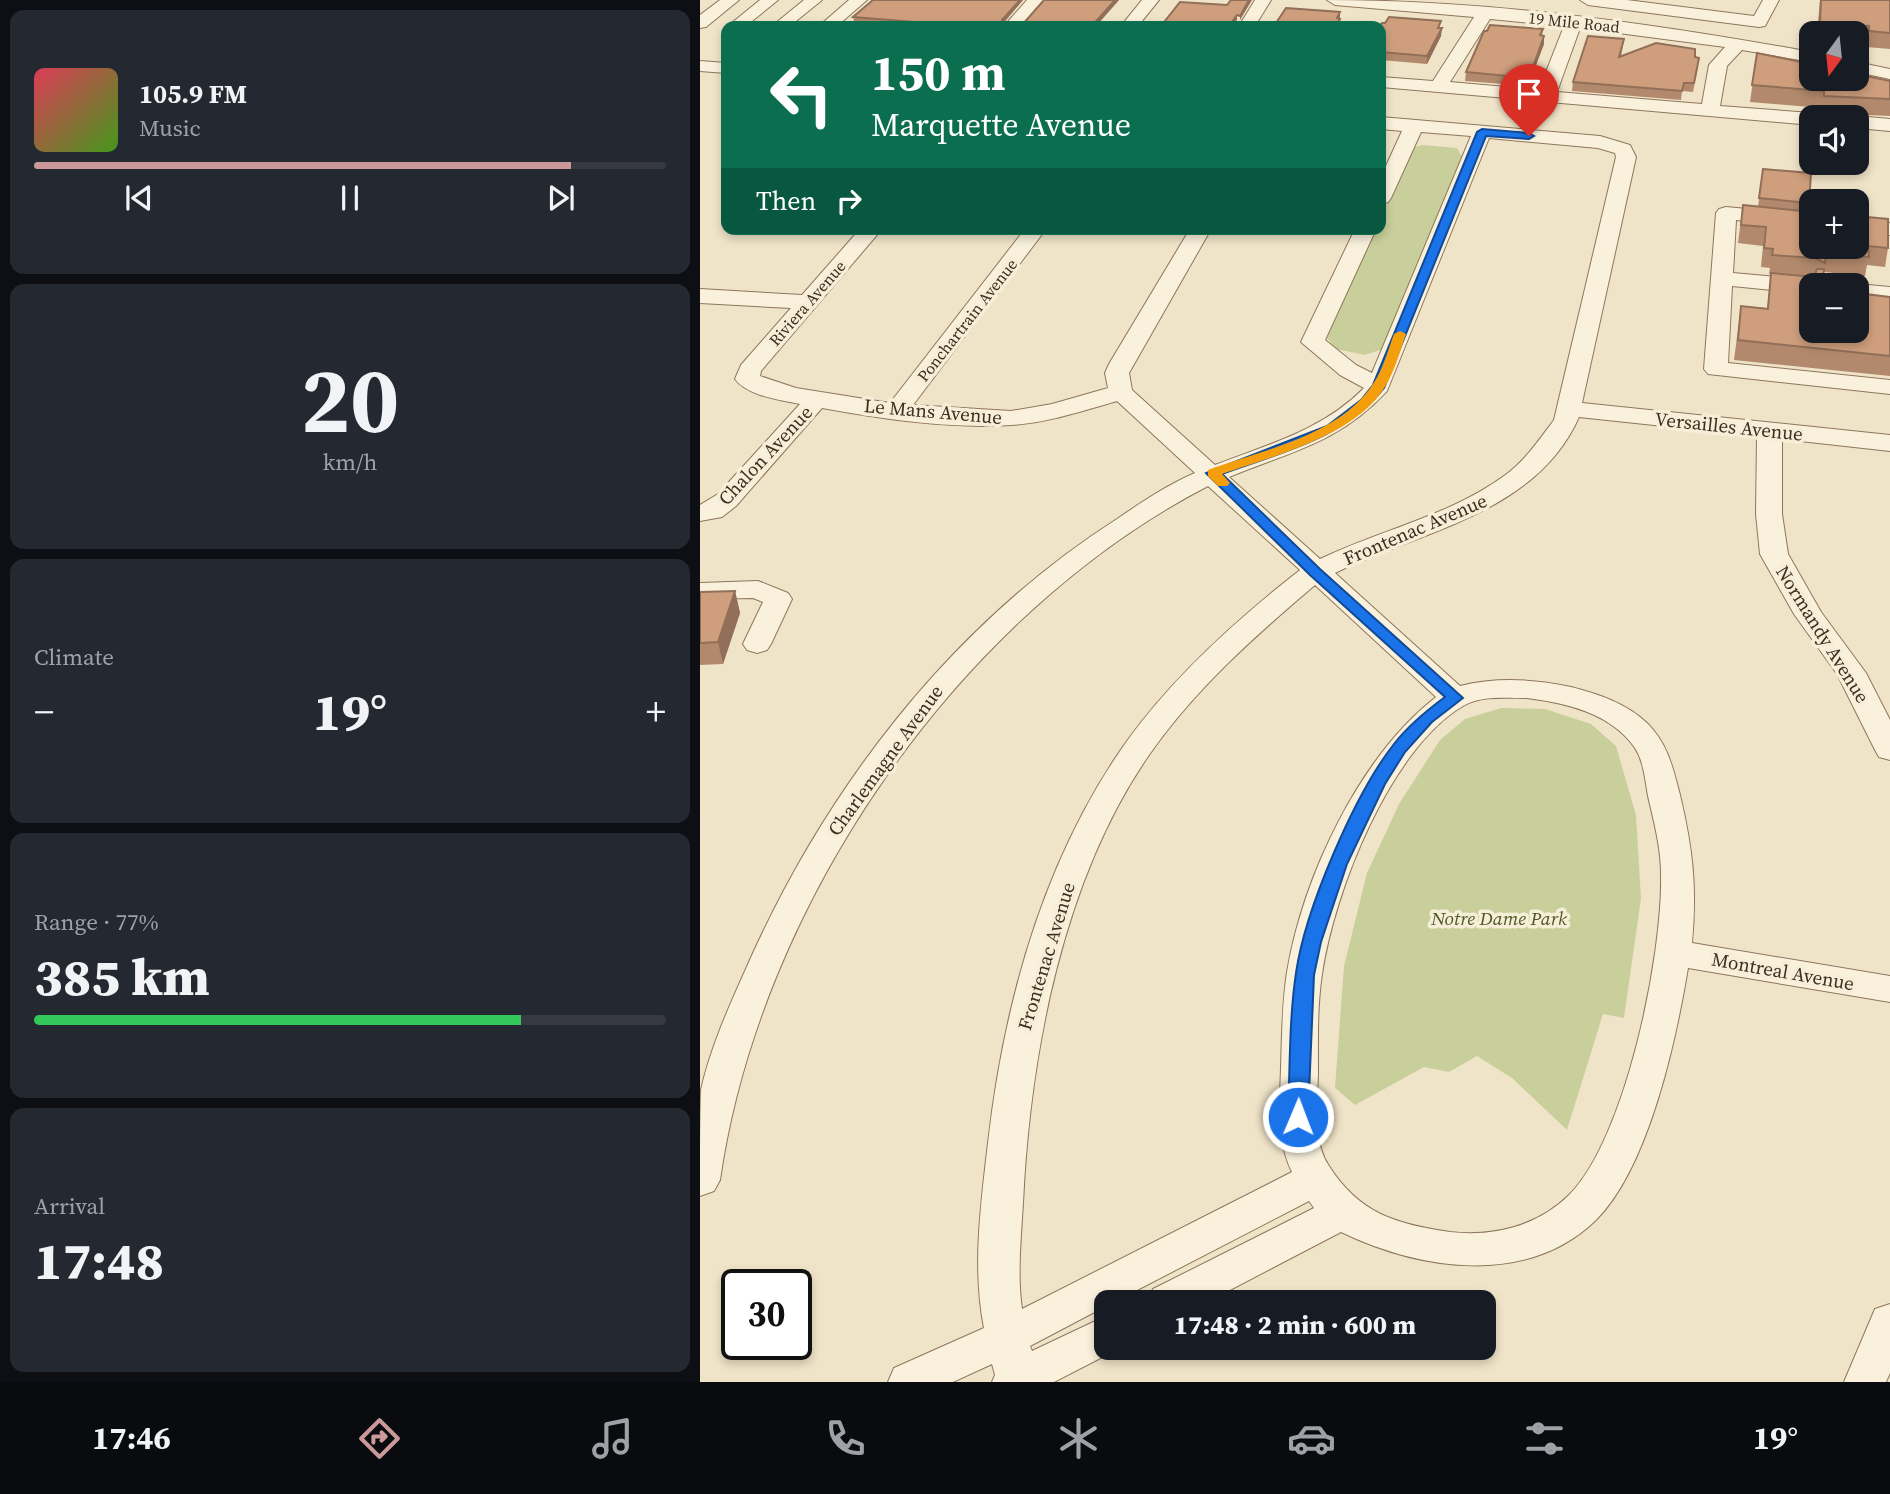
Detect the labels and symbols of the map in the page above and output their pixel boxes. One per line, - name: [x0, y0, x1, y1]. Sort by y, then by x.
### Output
- street label: 19 Mile Road: [1527, 6, 1621, 38]
- north arrow: [1799, 21, 1869, 91]
- pin: [1499, 64, 1559, 136]
- street label: Ponchartrain Avenue: [912, 254, 1022, 386]
- street label: Riviera Avenue: [764, 255, 850, 351]
- street label: Le Mans Avenue: [863, 392, 1003, 430]
- street label: Chalon Avenue: [712, 400, 818, 510]
- street label: Versailles Avenue: [1654, 405, 1804, 447]
- street label: Frontenac Avenue: [1339, 487, 1491, 571]
- street label: Normandy Avenue: [1770, 560, 1876, 708]
- street label: Charlemagne Avenue: [821, 679, 949, 841]
- street label: Frontenac Avenue: [1011, 879, 1081, 1033]
- park label: Notre Dame Park: [1430, 905, 1567, 931]
- street label: Montreal Avenue: [1710, 946, 1856, 996]
- position arrow: [1261, 1080, 1335, 1154]
- speed limit sign: 30: [721, 1269, 812, 1360]

